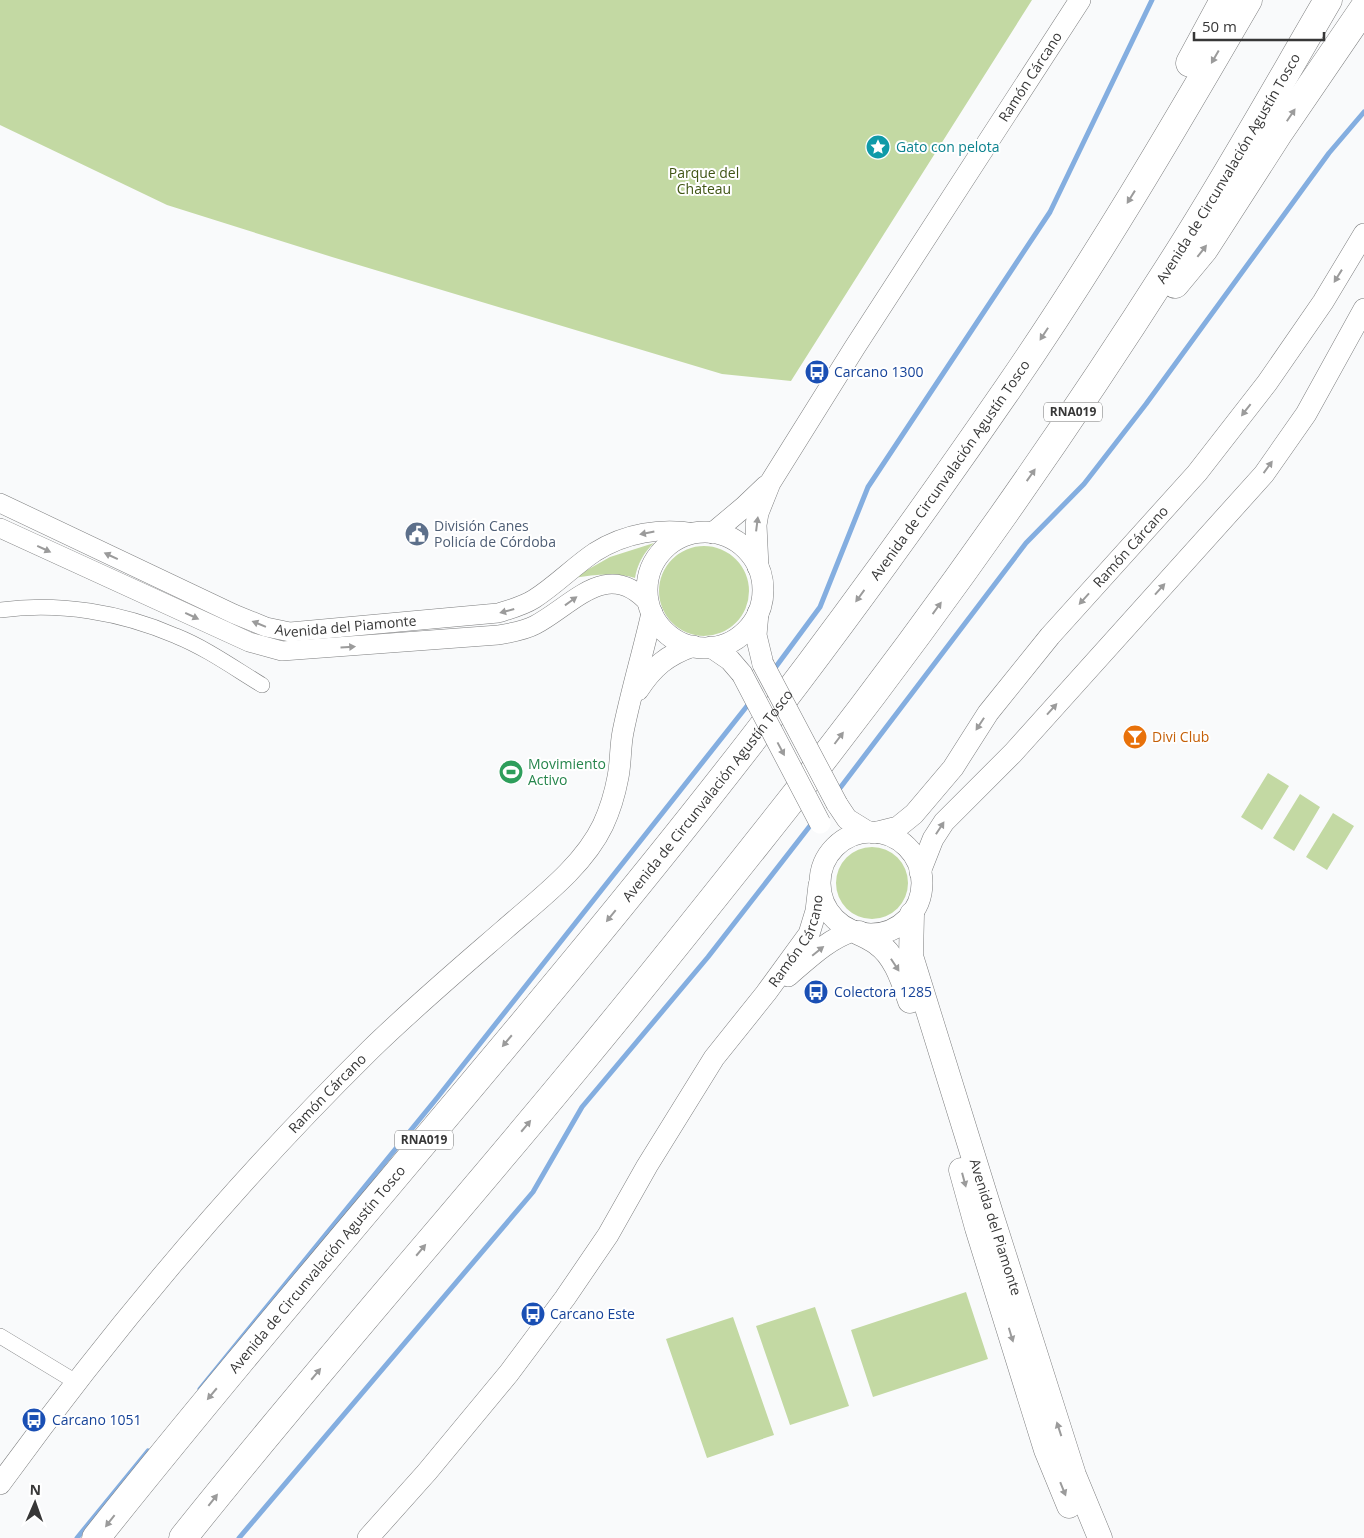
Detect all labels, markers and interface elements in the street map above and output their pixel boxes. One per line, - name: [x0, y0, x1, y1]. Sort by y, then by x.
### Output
- scale bar: [1194, 10, 1324, 42]
- text: 50 m: [1202, 16, 1237, 36]
- street label: Ramón Cárcano: [994, 28, 1066, 125]
- street label: Avenida de Circunvalación Agustín Tosco: [1151, 50, 1304, 287]
- one-way arrow: [1210, 51, 1219, 64]
- one-way arrow: [1286, 109, 1296, 122]
- place icon: Gato con pelota: [865, 134, 891, 160]
- place label: Gato con pelota: [896, 137, 1000, 156]
- park label: Parque del Chateau: [669, 163, 739, 198]
- one-way arrow: [1127, 190, 1136, 203]
- one-way arrow: [1197, 244, 1207, 258]
- one-way arrow: [1334, 269, 1343, 282]
- one-way arrow: [1039, 327, 1049, 341]
- street label: Avenida de Circunvalación Agustín Tosco: [865, 356, 1034, 584]
- bus stop icon: Carcano 1300: [804, 359, 830, 385]
- place label: Carcano 1300: [834, 362, 923, 381]
- road number: RNA019: [1044, 402, 1102, 422]
- one-way arrow: [1241, 403, 1252, 416]
- one-way arrow: [1263, 461, 1273, 474]
- one-way arrow: [1026, 468, 1036, 482]
- street label: Ramón Cárcano: [1088, 501, 1172, 591]
- one-way arrow: [753, 515, 761, 531]
- place label: División Canes Policía de Córdoba: [434, 516, 556, 551]
- public building icon: División Canes Policía de Córdoba: [404, 521, 430, 547]
- one-way arrow: [638, 529, 654, 537]
- one-way arrow: [37, 545, 51, 553]
- one-way arrow: [104, 552, 119, 560]
- one-way arrow: [1155, 582, 1166, 595]
- one-way arrow: [855, 589, 865, 603]
- one-way arrow: [1078, 593, 1089, 606]
- one-way arrow: [564, 596, 578, 606]
- one-way arrow: [932, 601, 942, 615]
- one-way arrow: [499, 607, 514, 615]
- street label: Avenida del Piamonte: [273, 610, 417, 641]
- one-way arrow: [185, 613, 199, 621]
- one-way arrow: [251, 620, 266, 628]
- one-way arrow: [340, 642, 356, 650]
- street label: Avenida de Circunvalación Agustín Tosco: [618, 685, 797, 905]
- one-way arrow: [1046, 703, 1057, 716]
- one-way arrow: [976, 718, 985, 731]
- bar icon: Divi Club: [1122, 724, 1148, 750]
- place label: Divi Club: [1152, 727, 1209, 746]
- one-way arrow: [834, 731, 844, 745]
- one-way arrow: [777, 741, 785, 756]
- place label: Movimiento Activo: [528, 754, 606, 789]
- sports icon: Movimiento Activo: [498, 759, 524, 785]
- one-way arrow: [936, 821, 945, 834]
- street label: Ramón Cárcano: [764, 894, 827, 991]
- one-way arrow: [605, 909, 616, 922]
- one-way arrow: [811, 946, 824, 957]
- one-way arrow: [890, 958, 899, 972]
- bus stop icon: Colectora 1285: [803, 979, 829, 1005]
- place label: Colectora 1285: [834, 982, 932, 1001]
- one-way arrow: [502, 1035, 513, 1048]
- street label: Ramón Cárcano: [284, 1049, 370, 1137]
- one-way arrow: [521, 1120, 532, 1133]
- road number: RNA019: [395, 1130, 453, 1150]
- street label: Avenida del Piamonte: [966, 1156, 1026, 1298]
- street label: Avenida de Circunvalación Agustín Tosco: [224, 1161, 409, 1377]
- one-way arrow: [960, 1173, 968, 1188]
- one-way arrow: [416, 1244, 427, 1257]
- bus stop icon: Carcano Este: [520, 1301, 546, 1327]
- place label: Carcano Este: [550, 1304, 635, 1323]
- one-way arrow: [1007, 1328, 1015, 1343]
- one-way arrow: [311, 1368, 322, 1381]
- one-way arrow: [206, 1387, 217, 1400]
- bus stop icon: Carcano 1051: [21, 1407, 47, 1433]
- place label: Carcano 1051: [52, 1410, 141, 1429]
- one-way arrow: [1055, 1421, 1063, 1436]
- north arrow: [10, 1478, 60, 1528]
- text: N: [29, 1480, 41, 1499]
- one-way arrow: [1059, 1482, 1067, 1496]
- one-way arrow: [208, 1494, 219, 1507]
- one-way arrow: [104, 1514, 115, 1527]

